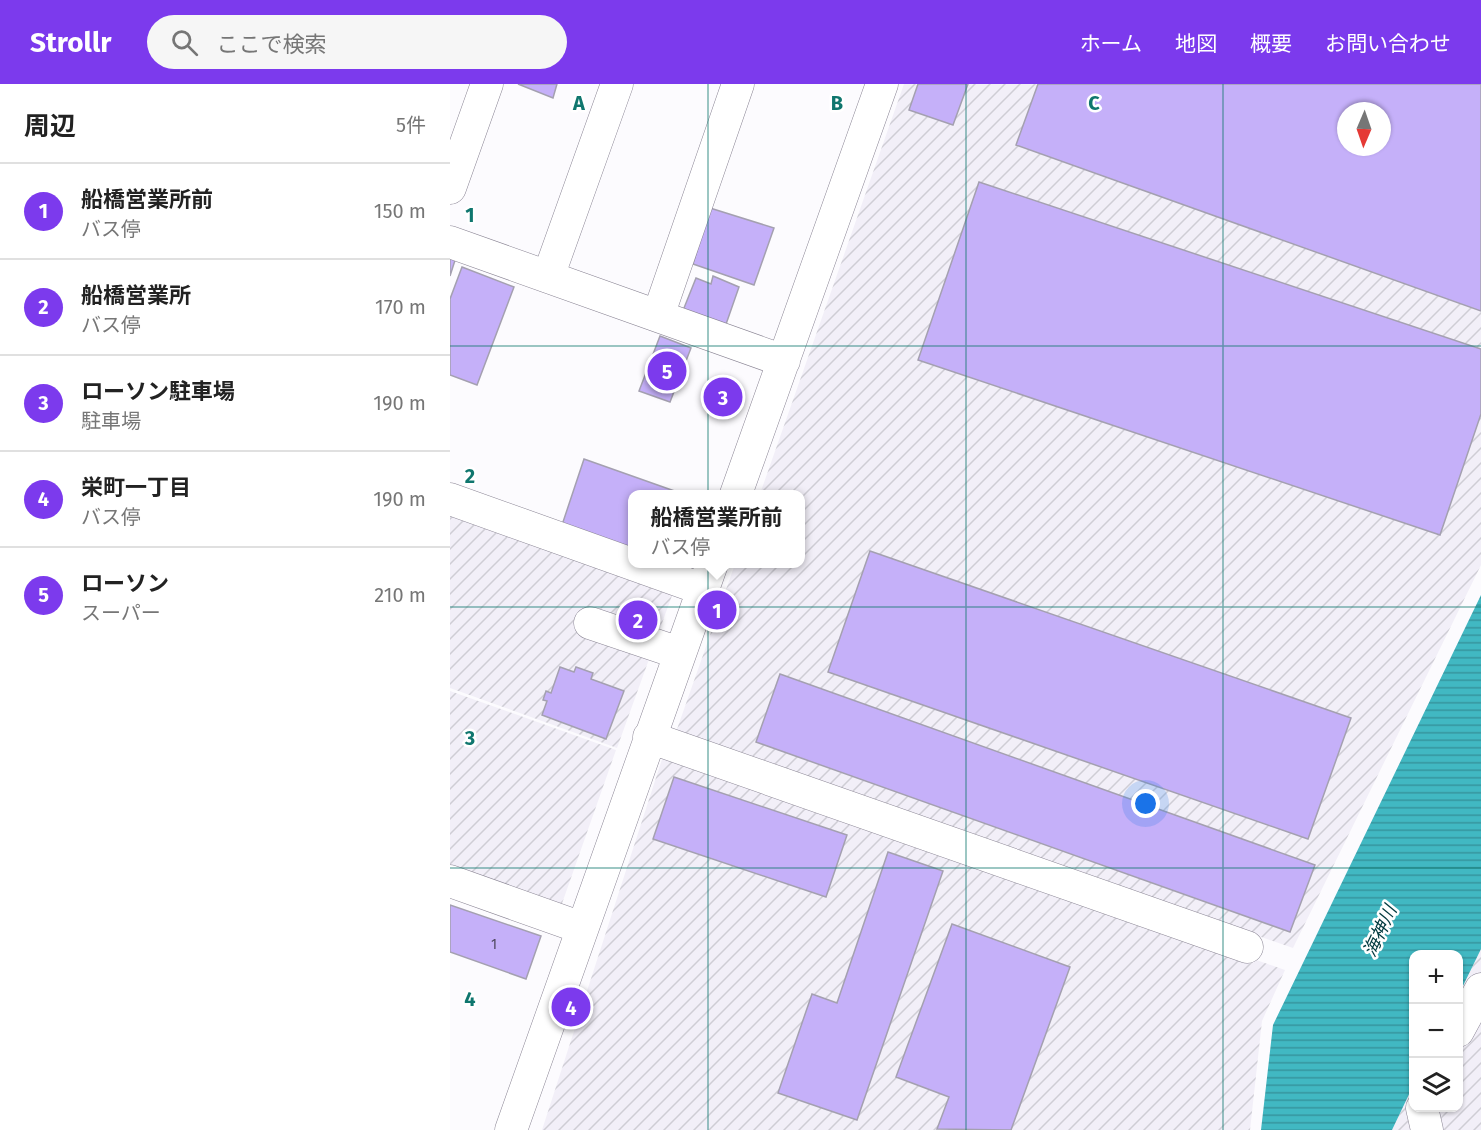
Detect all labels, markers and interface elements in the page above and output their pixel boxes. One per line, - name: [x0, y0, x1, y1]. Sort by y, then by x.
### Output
- search box: [147, 15, 567, 69]
- text: Strollr: [30, 26, 111, 59]
- icon: search: [168, 26, 201, 59]
- text: ここで検索: [216, 31, 326, 58]
- text: ホーム: [1080, 31, 1142, 57]
- text: 地図: [1175, 31, 1217, 57]
- text: 概要: [1250, 31, 1292, 57]
- text: お問い合わせ: [1325, 31, 1451, 57]
- text: A: [572, 91, 586, 115]
- text: B: [831, 91, 843, 115]
- text: C: [1088, 91, 1100, 115]
- north arrow: [1337, 102, 1391, 156]
- text: 周辺: [24, 111, 76, 142]
- text: 5件: [396, 113, 426, 137]
- text: 船橋営業所前: [81, 186, 213, 213]
- text: 1: [39, 199, 48, 223]
- text: 150 m: [374, 199, 426, 223]
- text: 1: [465, 203, 475, 227]
- text: バス停: [81, 217, 141, 241]
- text: 船橋営業所: [81, 282, 191, 309]
- text: 2: [38, 295, 49, 319]
- text: 170 m: [375, 295, 426, 319]
- text: バス停: [81, 313, 141, 337]
- pin: 5: [648, 348, 686, 394]
- pin: 3: [704, 374, 742, 420]
- text: ローソン駐車場: [81, 378, 235, 405]
- text: 3: [38, 391, 49, 415]
- text: 190 m: [373, 391, 426, 415]
- text: 駐車場: [81, 409, 141, 433]
- text: 2: [465, 464, 475, 488]
- text: 栄町一丁目: [81, 474, 191, 501]
- text: 4: [38, 487, 49, 511]
- text: 190 m: [373, 487, 426, 511]
- popup: [628, 490, 805, 568]
- text: 船橋営業所前: [650, 504, 783, 531]
- text: バス停: [81, 505, 141, 529]
- text: バス停: [650, 535, 710, 559]
- text: ローソン: [81, 570, 169, 597]
- text: 5: [38, 583, 49, 607]
- text: 210 m: [374, 583, 426, 607]
- pin: 1: [698, 588, 736, 632]
- pin: 2: [618, 598, 657, 642]
- text: スーパー: [81, 601, 161, 625]
- text: 3: [464, 726, 475, 750]
- your location: [1131, 789, 1160, 818]
- water label: 海神川: [1359, 900, 1402, 960]
- house number: 1: [491, 936, 497, 953]
- map controls: [1409, 950, 1463, 1112]
- button: +: [1409, 950, 1463, 1004]
- pin: 4: [552, 984, 590, 1030]
- text: 4: [464, 987, 476, 1011]
- button: −: [1409, 1004, 1463, 1058]
- button: layers: [1409, 1058, 1463, 1112]

